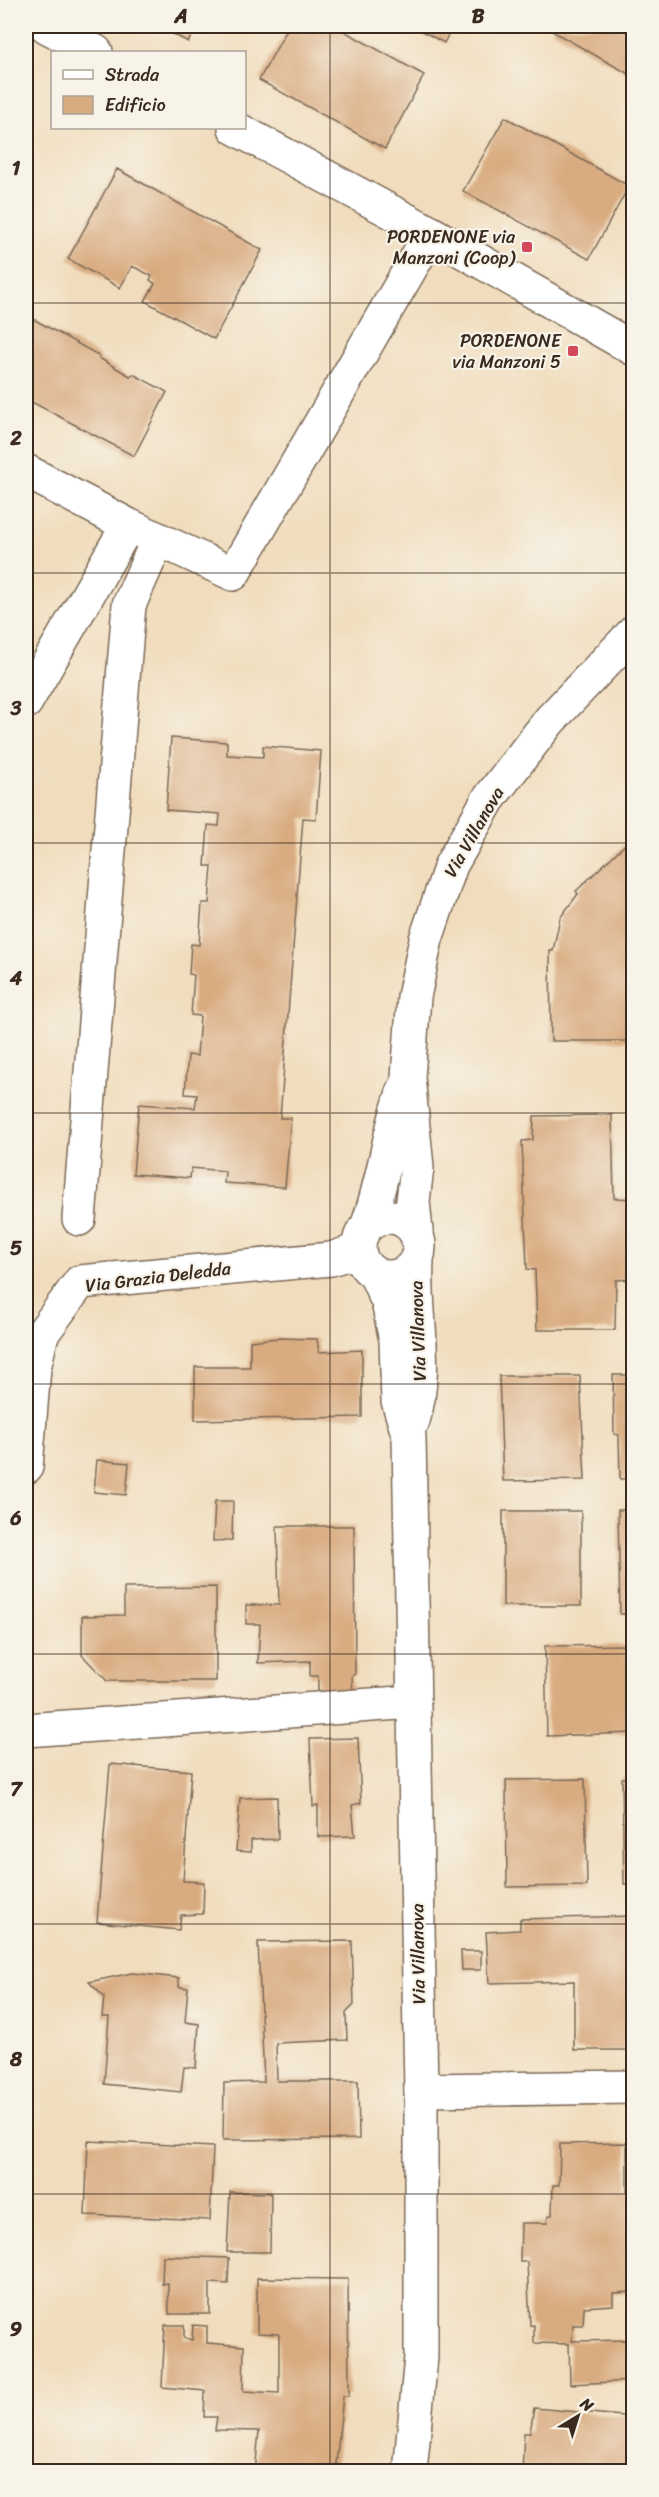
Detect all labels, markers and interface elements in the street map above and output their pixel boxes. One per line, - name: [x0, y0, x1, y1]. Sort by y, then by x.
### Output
- text: A: [173, 0, 188, 34]
- text: B: [472, 0, 485, 34]
- legend: [51, 51, 246, 129]
- text: Strada: [105, 59, 160, 91]
- text: Edificio: [105, 89, 166, 121]
- text: 1: [12, 151, 21, 186]
- place label: PORDENONE via Manzoni (Coop): [387, 221, 517, 274]
- marker: PORDENONE via Manzoni (Coop): [520, 240, 534, 254]
- place label: PORDENONE via Manzoni 5: [452, 325, 562, 378]
- marker: PORDENONE via Manzoni 5: [566, 344, 580, 358]
- text: 2: [9, 421, 22, 456]
- text: 3: [10, 691, 22, 726]
- street label: Via Villanova: [435, 780, 513, 884]
- text: 4: [9, 961, 23, 996]
- text: 5: [10, 1231, 22, 1266]
- street label: Via Grazia Deledda: [84, 1252, 233, 1302]
- street label: Via Villanova: [400, 1280, 436, 1382]
- text: 6: [9, 1501, 22, 1536]
- text: 7: [10, 1772, 23, 1807]
- street label: Via Villanova: [401, 1903, 435, 2005]
- text: 8: [9, 2042, 23, 2077]
- text: 9: [10, 2312, 22, 2347]
- north arrow: [548, 2386, 608, 2446]
- text: N: [573, 2389, 601, 2420]

